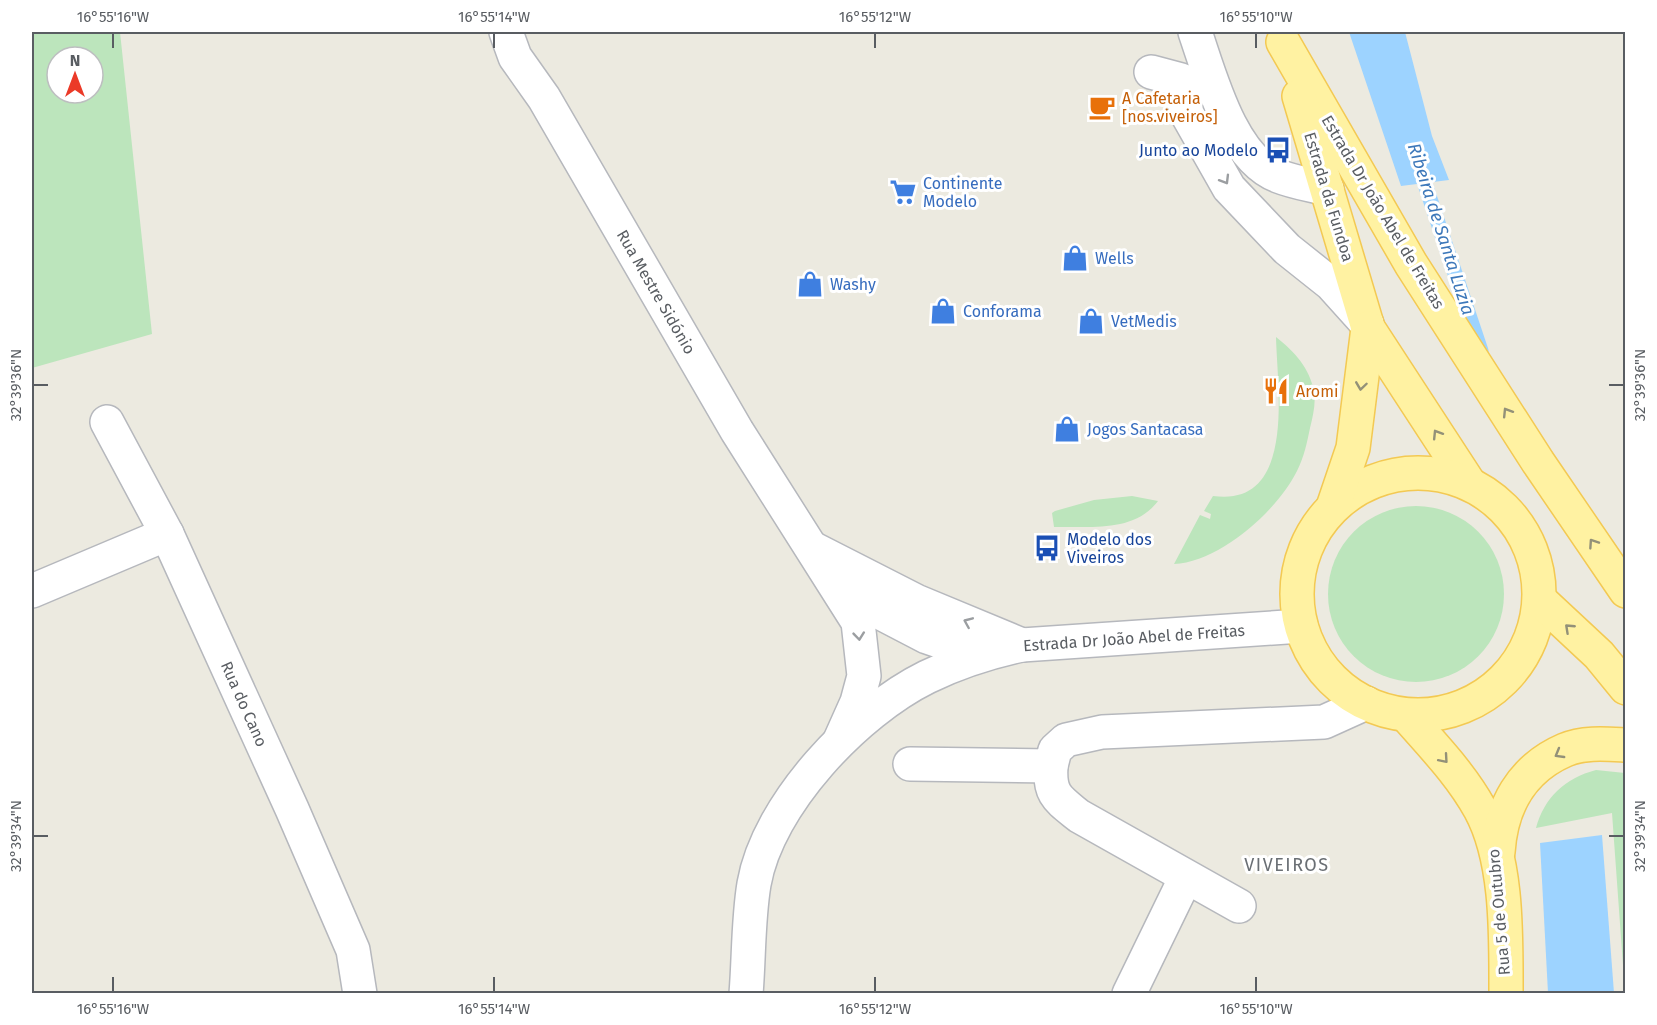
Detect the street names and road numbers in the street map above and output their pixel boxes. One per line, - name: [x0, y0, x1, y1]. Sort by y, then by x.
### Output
- street label: Estrada Dr João Abel de Freitas: [1318, 112, 1448, 312]
- street label: Estrada da Fundoa: [1300, 130, 1358, 264]
- street label: Rua Mestre Sidónio: [613, 226, 699, 358]
- street label: Estrada Dr João Abel de Freitas: [1022, 621, 1246, 655]
- street label: Rua do Cano: [217, 658, 271, 750]
- street label: Rua 5 de Outubro: [1484, 848, 1514, 976]

